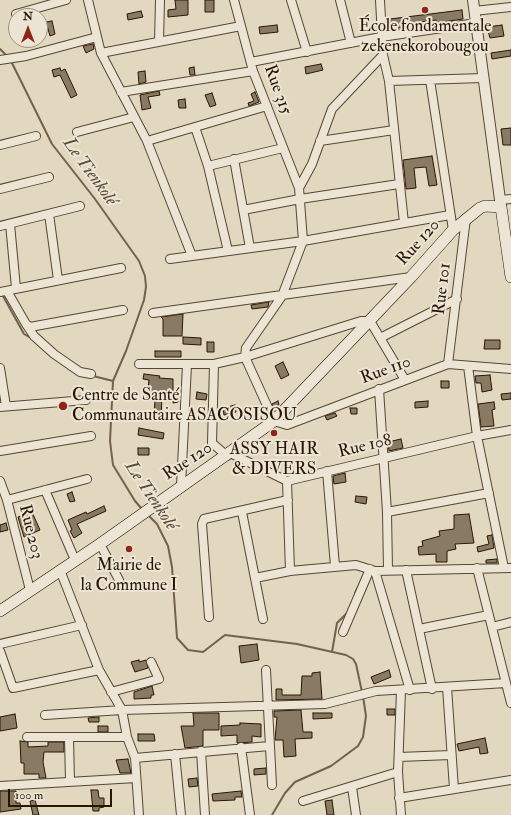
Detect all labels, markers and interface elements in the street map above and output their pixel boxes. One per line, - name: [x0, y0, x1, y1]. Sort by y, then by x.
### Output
- marker: École fondamentale zekenekorobougou: [420, 5, 430, 15]
- north arrow: [8, 8, 48, 48]
- text: N: [23, 10, 33, 23]
- place label: École fondamentale zekenekorobougou: [359, 17, 491, 57]
- street label: Rue 315: [259, 62, 295, 118]
- water label: Le Tienkolé: [57, 134, 121, 210]
- street label: Rue 120: [393, 216, 445, 270]
- street label: Rue 101: [430, 262, 456, 316]
- street label: Rue 110: [358, 352, 414, 390]
- place label: Centre de Santé Communautaire ASACOSISOU: [72, 386, 297, 426]
- marker: Centre de Santé Communautaire ASACOSISOU: [57, 400, 69, 412]
- marker: ASSY HAIR & DIVERS: [269, 428, 279, 438]
- street label: Rue 108: [336, 431, 394, 463]
- street label: Rue 120: [159, 439, 217, 485]
- place label: ASSY HAIR & DIVERS: [230, 440, 318, 480]
- water label: Le Tienkolé: [119, 457, 181, 535]
- street label: Rue 203: [13, 503, 47, 561]
- marker: Mairie de la Commune I: [124, 544, 134, 554]
- place label: Mairie de la Commune I: [81, 556, 177, 596]
- scale bar: [10, 781, 114, 807]
- text: 100 m: [15, 788, 43, 803]

